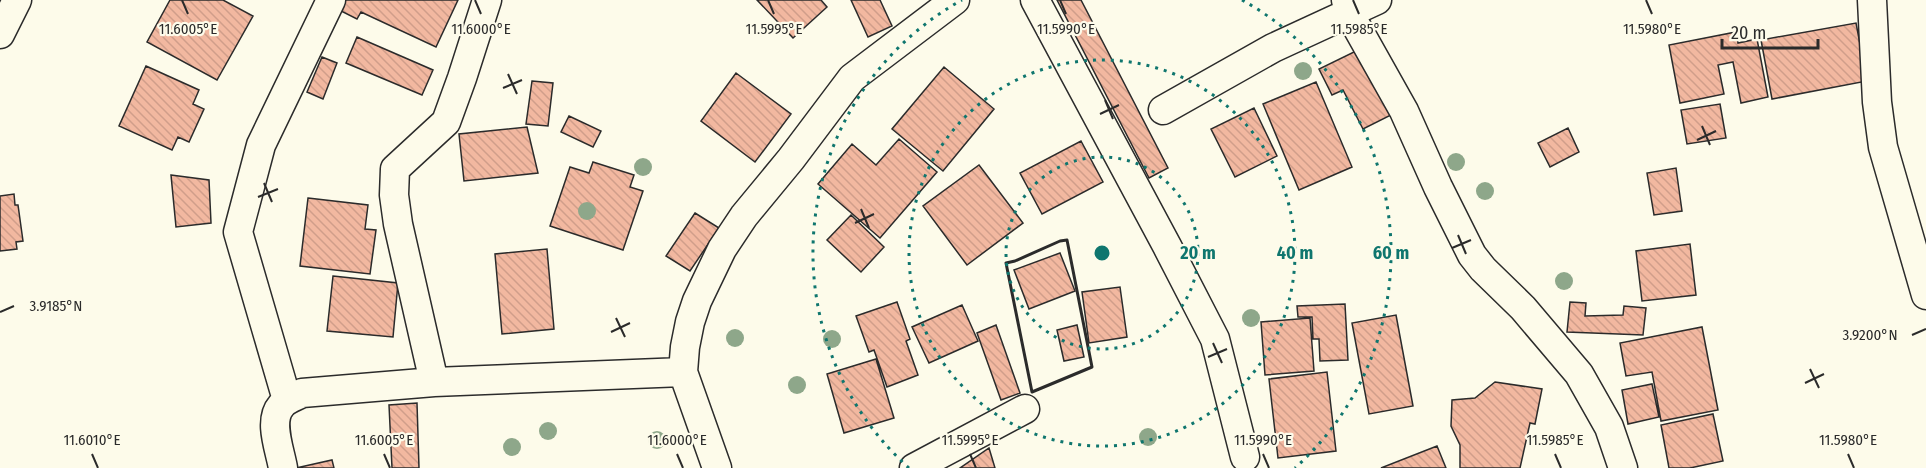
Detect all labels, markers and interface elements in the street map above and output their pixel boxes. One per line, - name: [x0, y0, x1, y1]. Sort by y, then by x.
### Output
- scale bar: [1722, 12, 1818, 50]
- text: 11.6005°E: [159, 20, 217, 38]
- text: 11.6000°E: [451, 20, 511, 38]
- text: 11.5995°E: [746, 20, 802, 38]
- text: 11.5990°E: [1037, 20, 1095, 38]
- text: 11.5985°E: [1330, 20, 1388, 38]
- text: 11.5980°E: [1623, 20, 1681, 38]
- text: 20 m: [1731, 22, 1766, 44]
- text: 20 m: [1179, 242, 1216, 264]
- text: 40 m: [1277, 242, 1313, 264]
- text: 60 m: [1373, 242, 1409, 264]
- centre of rings: [1092, 243, 1112, 263]
- text: 3.9185°N: [30, 297, 82, 315]
- text: 3.9200°N: [1843, 326, 1898, 344]
- text: 11.6010°E: [63, 431, 121, 449]
- text: 11.6005°E: [355, 431, 413, 449]
- text: 11.6000°E: [647, 431, 707, 449]
- text: 11.5995°E: [942, 431, 998, 449]
- text: 11.5990°E: [1234, 431, 1292, 449]
- text: 11.5985°E: [1526, 431, 1584, 449]
- text: 11.5980°E: [1819, 431, 1877, 449]

